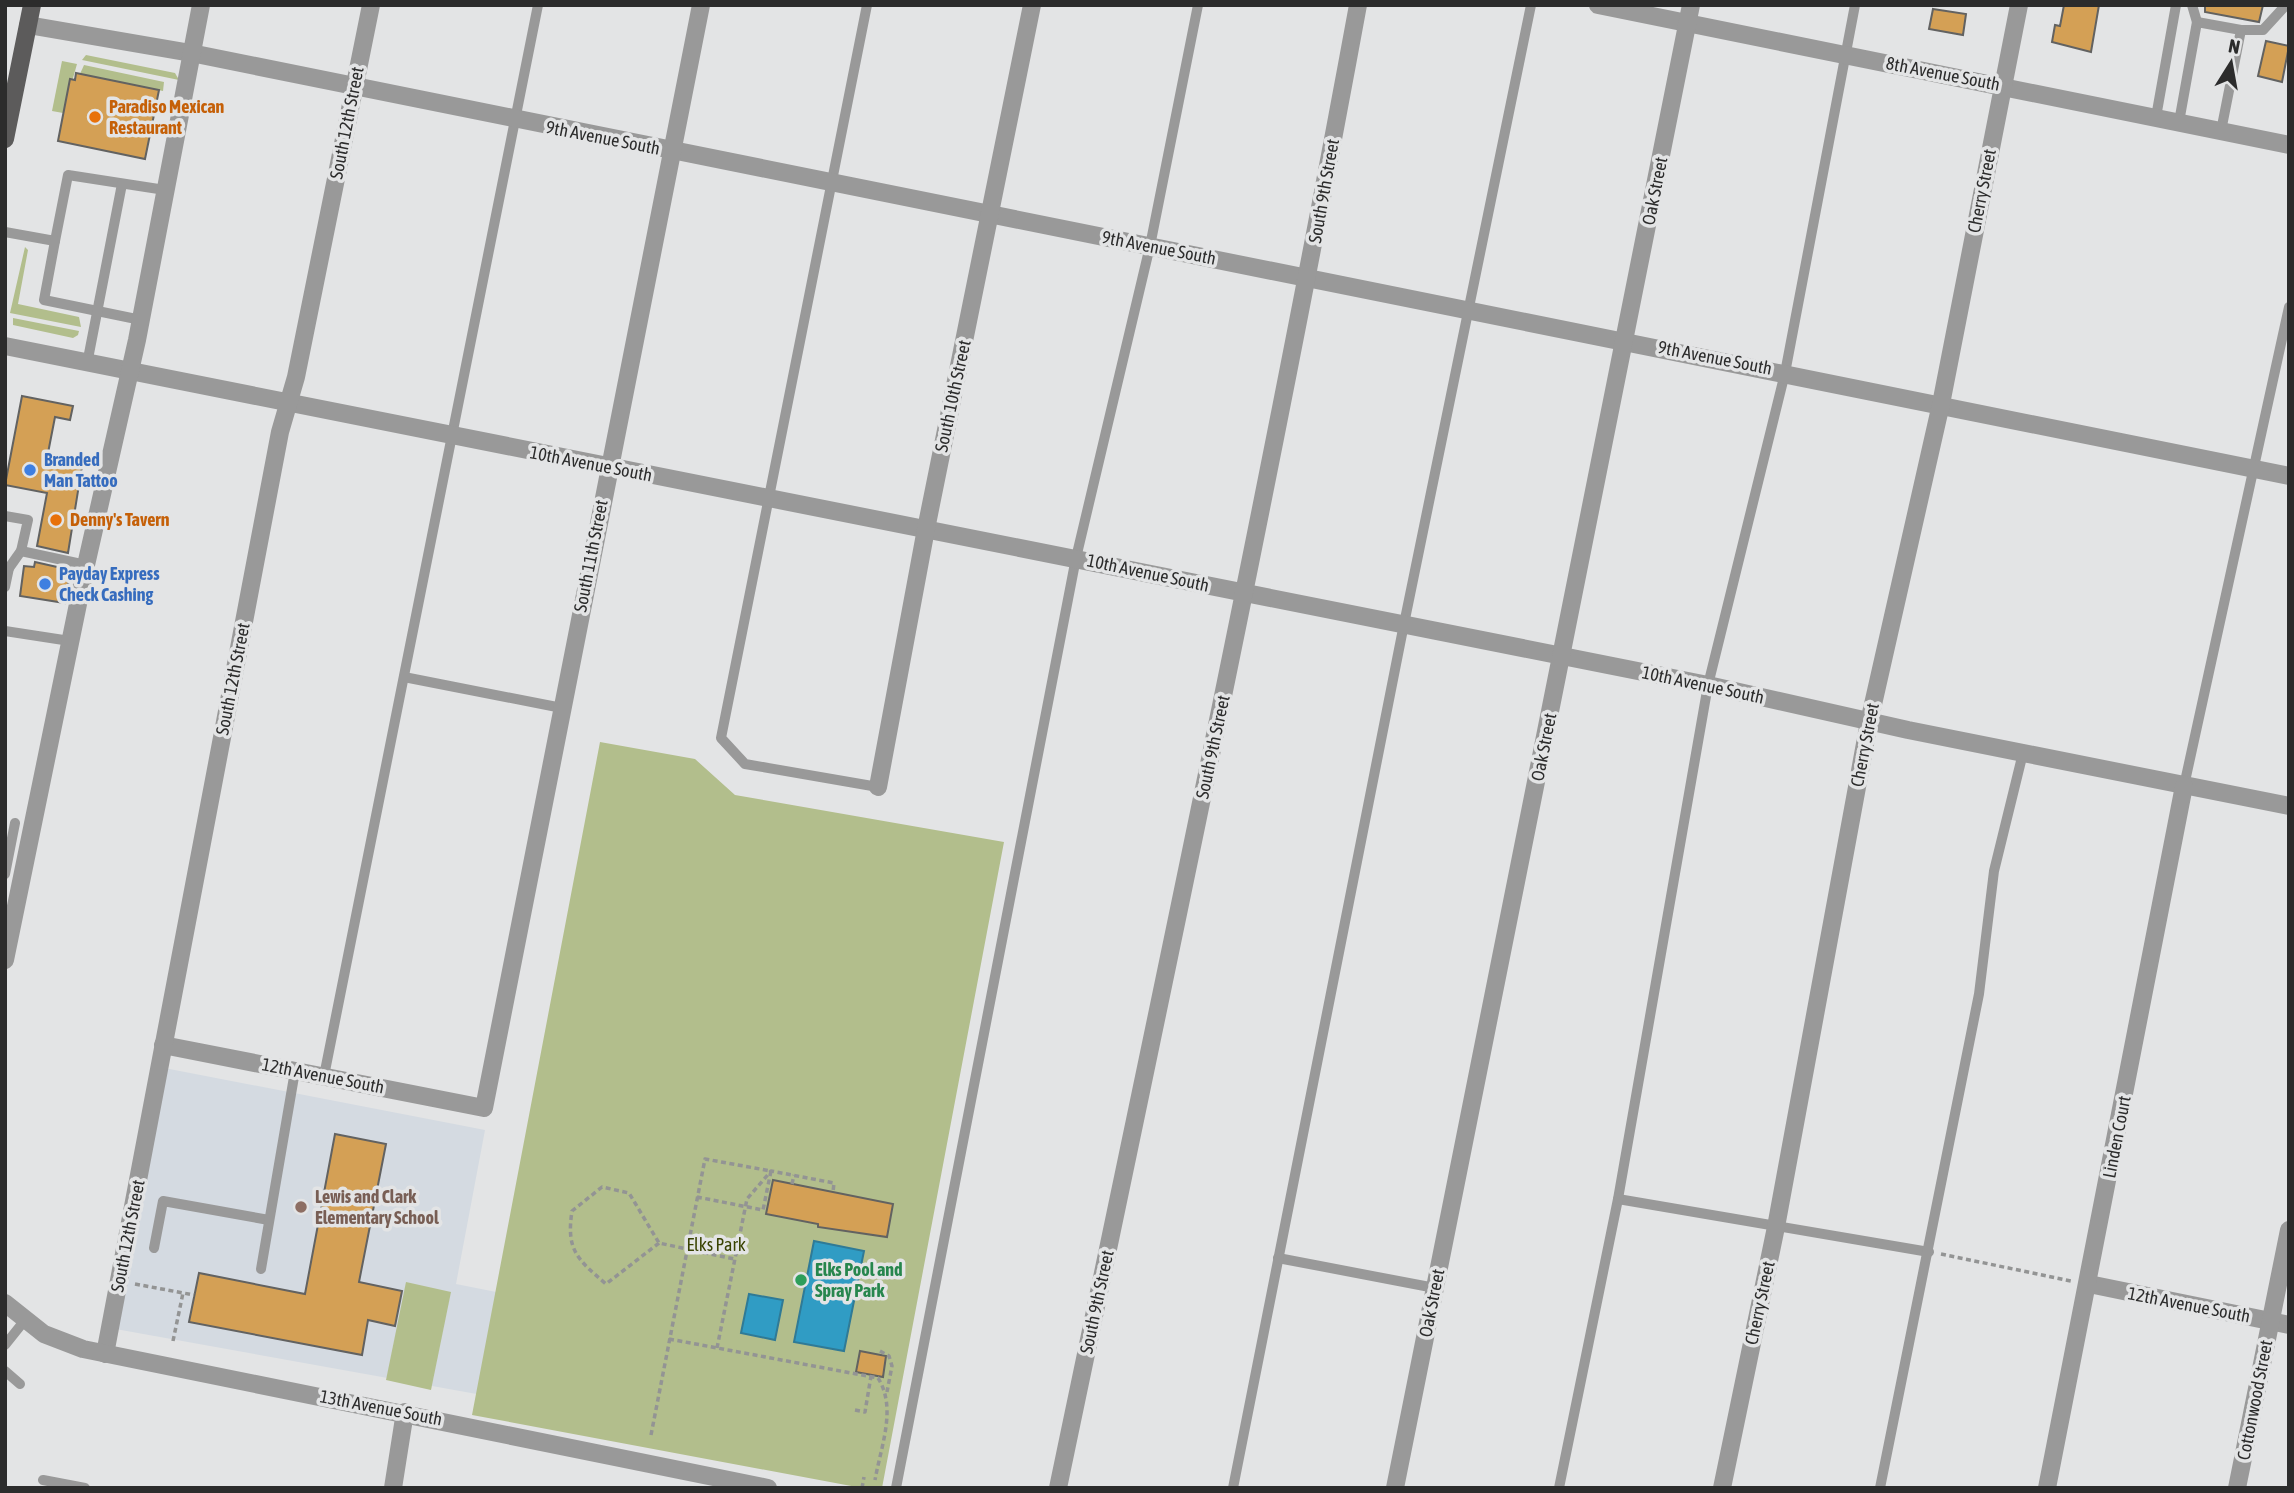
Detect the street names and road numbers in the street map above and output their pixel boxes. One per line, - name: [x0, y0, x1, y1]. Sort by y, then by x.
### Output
- street label: 8th Avenue South: [1884, 52, 2002, 95]
- street label: South 12th Street: [325, 65, 368, 181]
- street label: 9th Avenue South: [544, 116, 662, 159]
- street label: South 9th Street: [1304, 137, 1343, 245]
- street label: Cherry Street: [1963, 147, 2000, 235]
- street label: Oak Street: [1638, 155, 1671, 227]
- street label: 9th Avenue South: [1100, 226, 1218, 269]
- street label: 9th Avenue South: [1656, 336, 1774, 379]
- street label: South 10th Street: [930, 338, 975, 454]
- street label: 10th Avenue South: [528, 441, 654, 486]
- street label: South 11th Street: [569, 498, 612, 614]
- street label: 10th Avenue South: [1085, 549, 1211, 596]
- street label: South 12th Street: [211, 621, 254, 737]
- street label: 10th Avenue South: [1640, 661, 1766, 708]
- street label: South 9th Street: [1191, 693, 1234, 801]
- street label: Cherry Street: [1846, 701, 1883, 789]
- street label: Oak Street: [1527, 711, 1560, 783]
- street label: 12th Avenue South: [260, 1053, 386, 1098]
- street label: Linden Court: [2098, 1094, 2135, 1180]
- street label: South 12th Street: [106, 1178, 149, 1294]
- street label: South 9th Street: [1075, 1248, 1118, 1356]
- street label: Cherry Street: [1740, 1259, 1779, 1347]
- street label: Oak Street: [1415, 1267, 1448, 1339]
- street label: 12th Avenue South: [2126, 1282, 2252, 1327]
- street label: Cottonwood Street: [2233, 1338, 2276, 1462]
- street label: 13th Avenue South: [318, 1385, 444, 1430]

